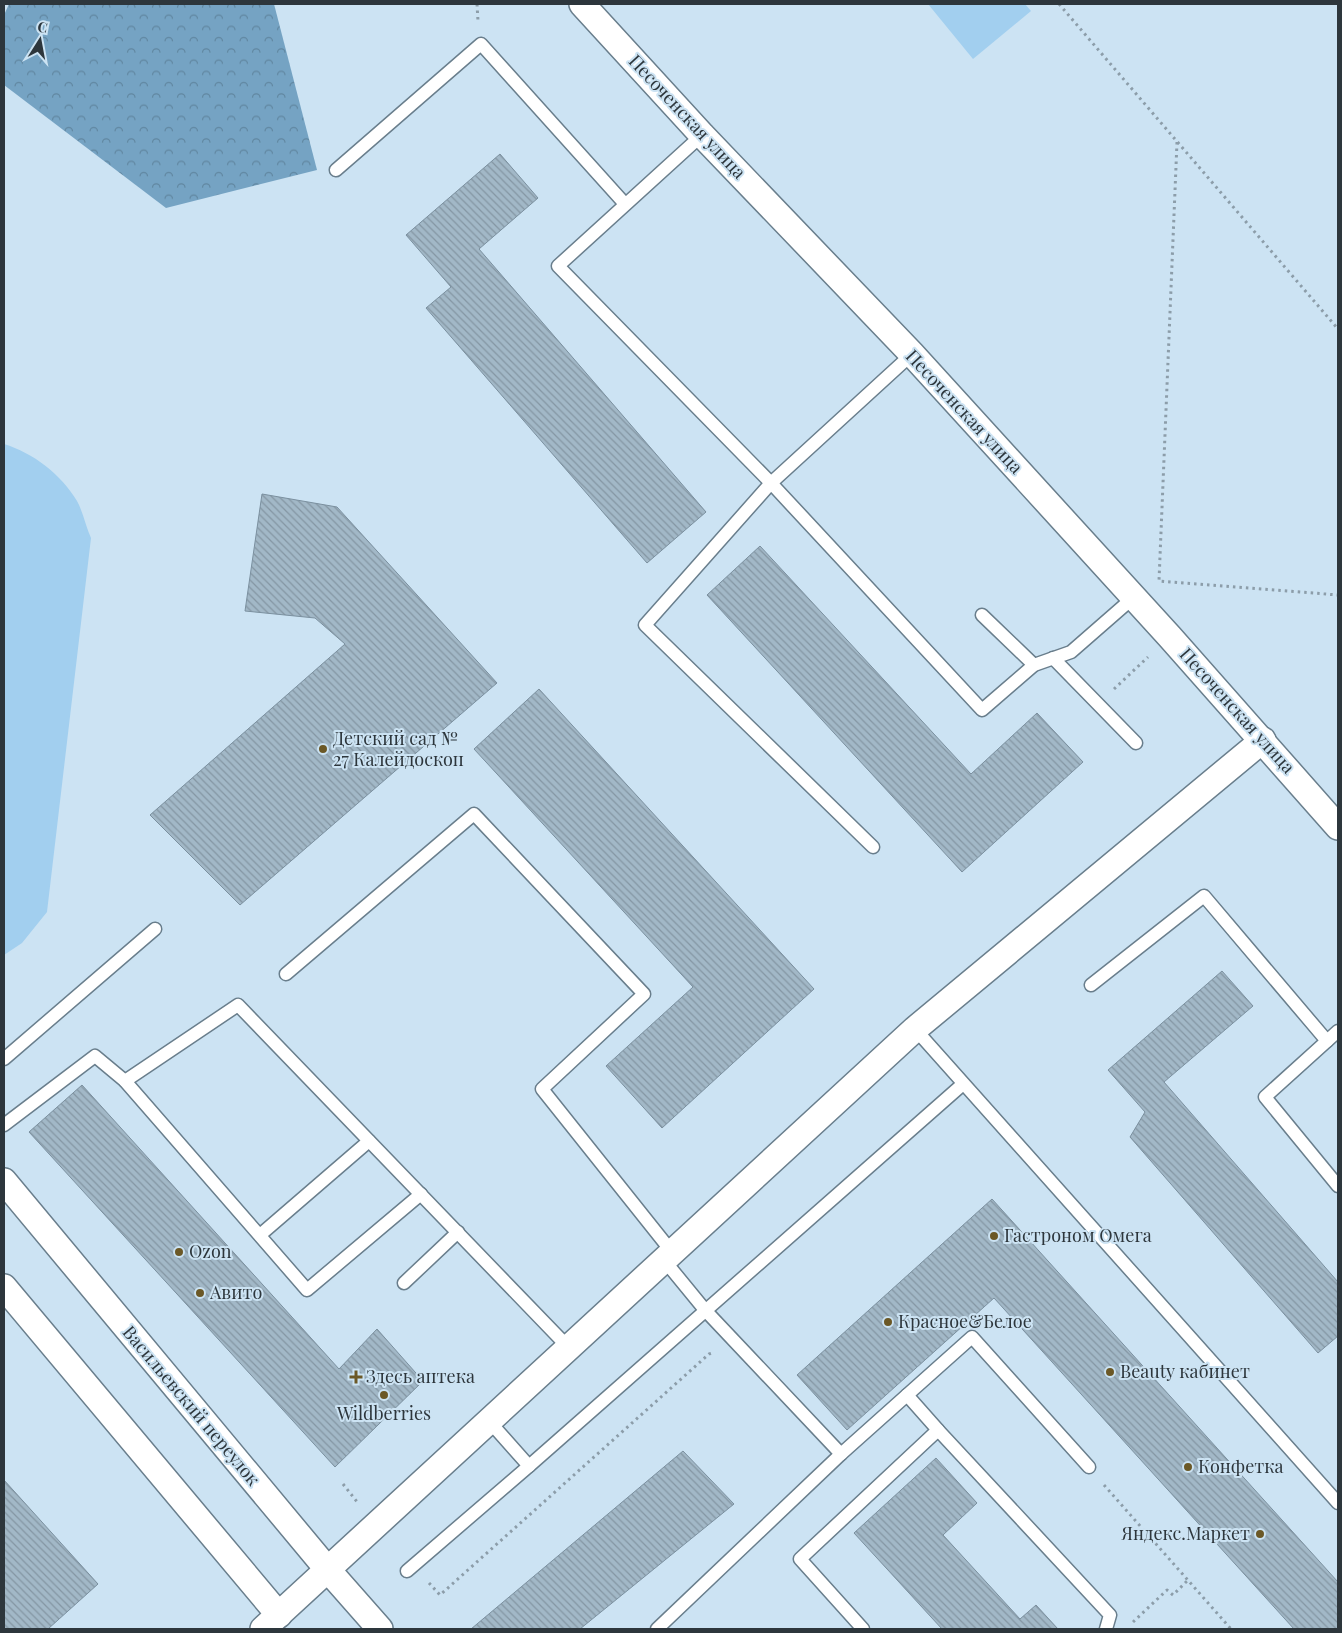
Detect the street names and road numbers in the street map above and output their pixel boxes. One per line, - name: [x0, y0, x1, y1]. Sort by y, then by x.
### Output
- street label: Песоченская улица: [624, 49, 752, 184]
- street label: Песоченская улица: [901, 344, 1029, 479]
- street label: Песоченская улица: [1175, 642, 1301, 778]
- street label: Васильевский переулок: [118, 1320, 266, 1490]

